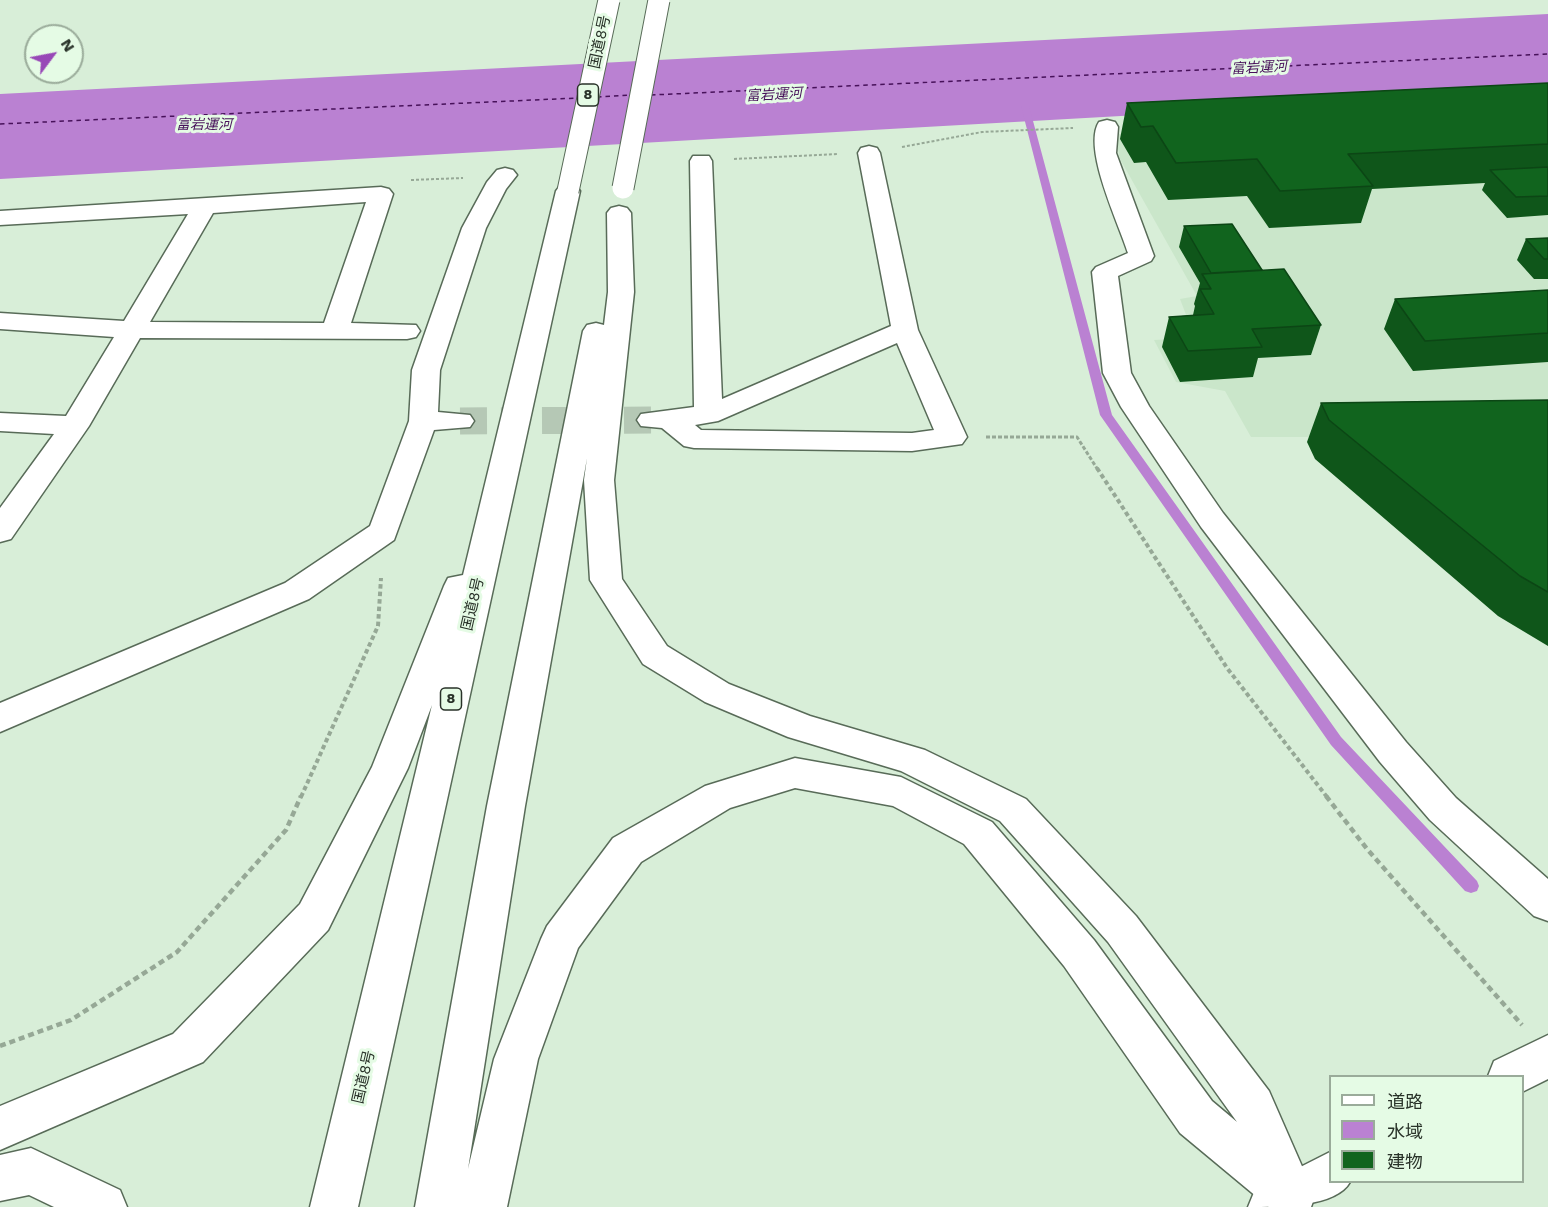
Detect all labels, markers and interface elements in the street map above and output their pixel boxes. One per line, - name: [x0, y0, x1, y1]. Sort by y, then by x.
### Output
- street label: 国道8号: [586, 14, 614, 70]
- north arrow: [24, 24, 84, 84]
- text: N: [57, 35, 79, 55]
- water label: 富岩運河: [1231, 58, 1287, 78]
- road number: 8: [578, 84, 598, 106]
- water label: 富岩運河: [746, 85, 802, 105]
- water label: 富岩運河: [176, 117, 232, 133]
- street label: 国道8号: [458, 576, 488, 632]
- road number: 8: [440, 688, 462, 710]
- street label: 国道8号: [349, 1049, 379, 1105]
- legend: [1329, 1075, 1524, 1183]
- text: 道路: [1387, 1091, 1423, 1112]
- text: 水域: [1387, 1121, 1423, 1142]
- text: 建物: [1387, 1151, 1423, 1172]

